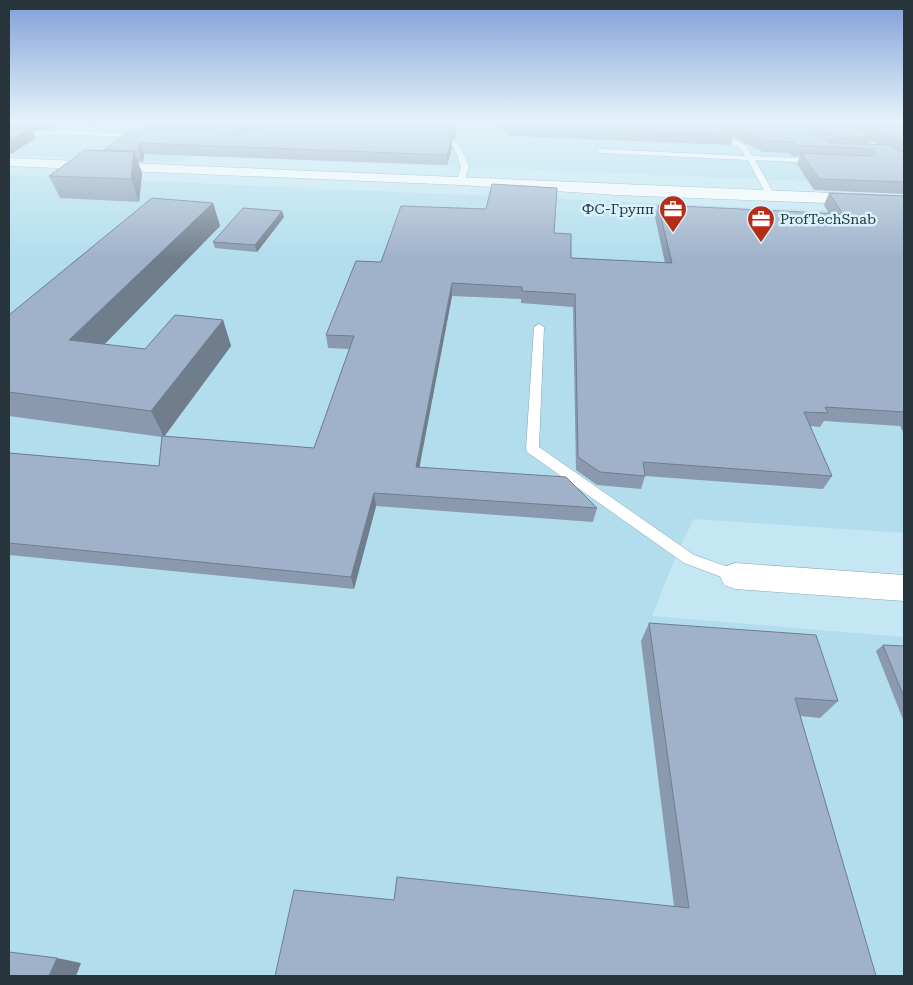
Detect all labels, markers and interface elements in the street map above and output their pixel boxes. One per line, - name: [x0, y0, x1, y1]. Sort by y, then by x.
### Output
- office icon: ФС-Групп: [658, 194, 688, 233]
- place label: ФС-Групп: [582, 201, 654, 217]
- office icon: ProfTechSnab: [746, 204, 776, 243]
- place label: ProfTechSnab: [780, 211, 876, 227]

